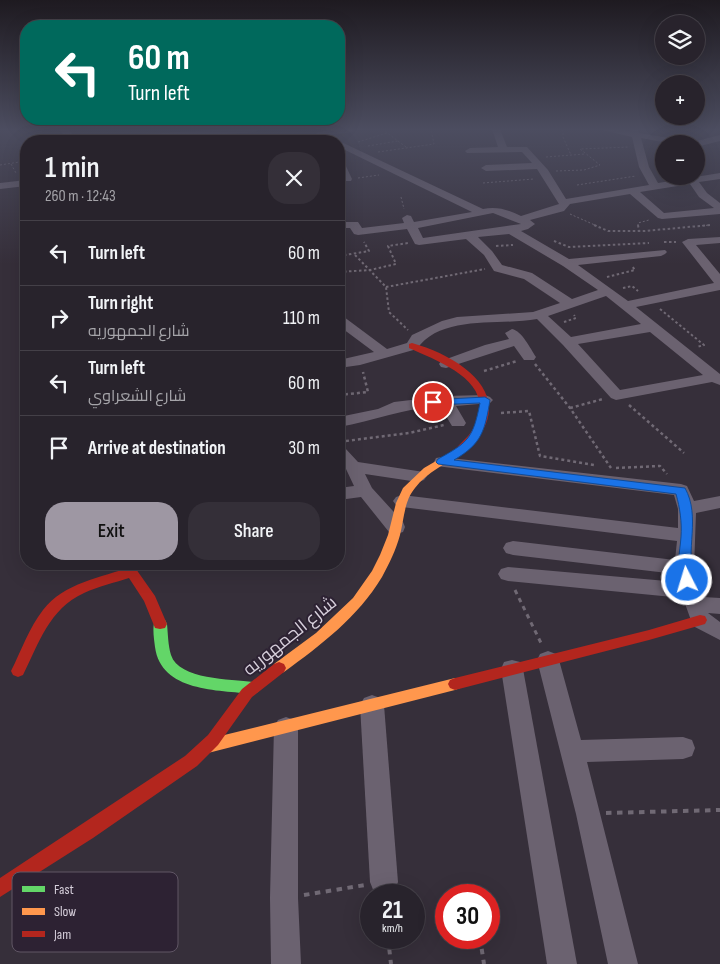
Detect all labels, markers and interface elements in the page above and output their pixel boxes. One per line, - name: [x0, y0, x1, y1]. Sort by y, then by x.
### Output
- map controls: [655, 15, 705, 185]
- button: layers: [655, 15, 705, 65]
- text: 60 m: [128, 37, 190, 80]
- icon: left: [45, 40, 110, 105]
- button: +: [655, 75, 705, 125]
- text: Turn left: [128, 80, 190, 107]
- button: −: [655, 135, 705, 185]
- text: 1 min: [45, 150, 100, 186]
- button: close: [268, 152, 320, 204]
- text: 260 m · 12:43: [45, 187, 116, 206]
- icon: left: [45, 239, 73, 267]
- text: Turn left: [88, 242, 145, 265]
- text: 60 m: [288, 242, 320, 265]
- text: Turn right: [88, 292, 153, 315]
- icon: right: [45, 304, 73, 332]
- text: 110 m: [283, 307, 320, 330]
- text: شارع الجمهوريه: [88, 322, 190, 341]
- text: Turn left: [88, 357, 145, 380]
- icon: left: [45, 369, 73, 397]
- text: 60 m: [288, 372, 320, 395]
- pin: [412, 381, 454, 423]
- text: شارع الشعراوي: [88, 387, 186, 406]
- icon: arrive: [419, 388, 447, 416]
- icon: arrive: [45, 434, 73, 462]
- text: Arrive at destination: [88, 437, 226, 460]
- text: 30 m: [288, 437, 320, 460]
- button: Exit: [45, 502, 178, 560]
- button: Share: [188, 502, 320, 560]
- position arrow: [660, 553, 712, 605]
- street label: شارع الجمهوريه: [239, 592, 342, 681]
- legend: [12, 872, 178, 952]
- text: Fast: [54, 881, 74, 898]
- speed limit sign: 30: [435, 884, 500, 949]
- text: 21: [382, 895, 403, 926]
- text: Slow: [54, 903, 76, 920]
- text: km/h: [382, 921, 403, 936]
- text: Jam: [53, 926, 71, 943]

